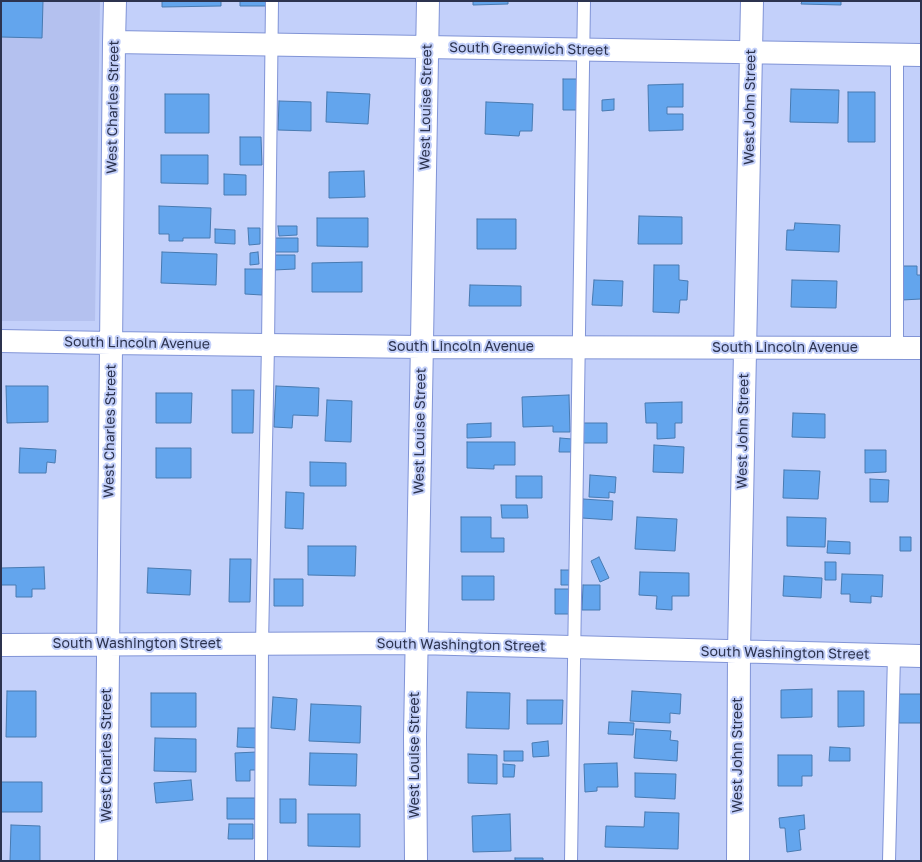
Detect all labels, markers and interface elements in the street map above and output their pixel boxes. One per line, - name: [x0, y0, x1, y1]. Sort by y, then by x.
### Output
- street label: South Greenwich Street: [449, 39, 609, 59]
- street label: West Charles Street: [103, 40, 123, 174]
- street label: West Louise Street: [416, 44, 436, 170]
- street label: West John Street: [741, 49, 759, 165]
- street label: South Lincoln Avenue: [64, 333, 210, 353]
- street label: South Lincoln Avenue: [388, 339, 534, 355]
- street label: South Lincoln Avenue: [712, 340, 858, 356]
- street label: West Charles Street: [100, 364, 120, 498]
- street label: West Louise Street: [410, 368, 430, 494]
- street label: West John Street: [734, 373, 752, 489]
- street label: South Washington Street: [376, 635, 546, 655]
- street label: South Washington Street: [53, 636, 221, 652]
- street label: South Washington Street: [700, 643, 870, 663]
- street label: West Charles Street: [99, 688, 115, 822]
- street label: West Louise Street: [407, 692, 423, 818]
- street label: West John Street: [730, 697, 746, 813]

